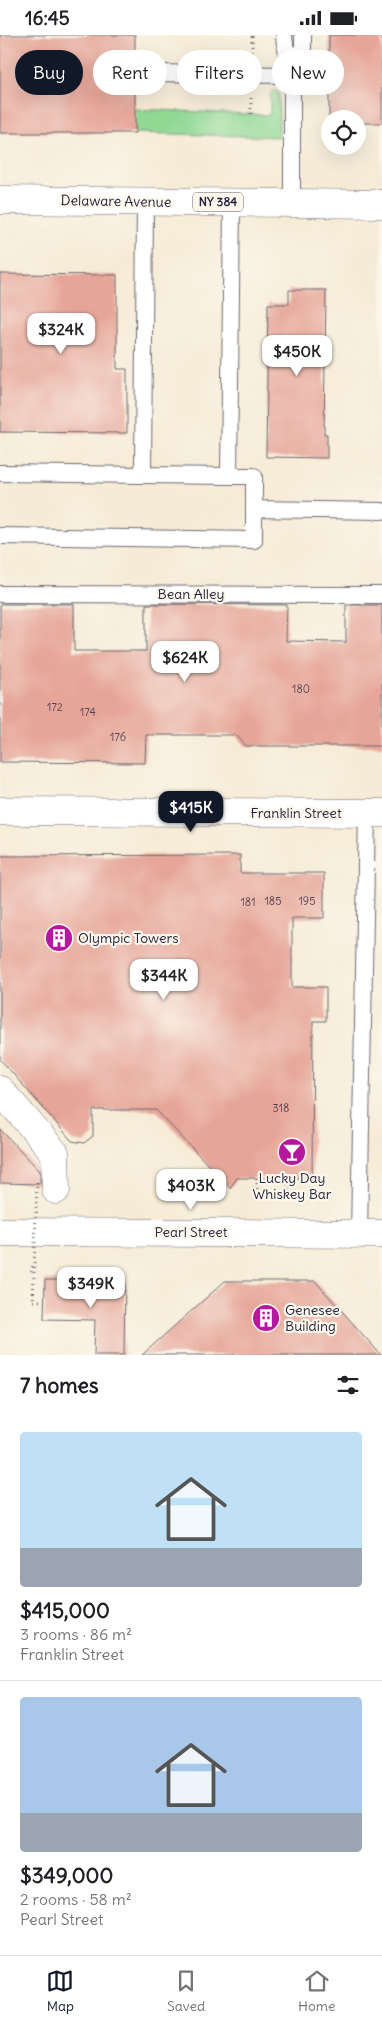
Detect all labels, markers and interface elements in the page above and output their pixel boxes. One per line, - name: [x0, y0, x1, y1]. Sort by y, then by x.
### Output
- text: 16:45: [25, 6, 70, 30]
- chip: Buy: [15, 50, 83, 95]
- chip: Rent: [93, 50, 167, 95]
- chip: Filters: [177, 50, 262, 95]
- chip: New: [272, 50, 344, 95]
- map controls: [321, 110, 366, 155]
- button: locate: [321, 110, 366, 155]
- street label: Delaware Avenue: [60, 191, 172, 211]
- road number: NY 384: [193, 193, 243, 211]
- pin: $324K: [26, 313, 96, 355]
- text: $324K: [38, 319, 84, 339]
- pin: $450K: [262, 335, 332, 377]
- text: $450K: [273, 341, 321, 361]
- street label: Bean Alley: [158, 585, 224, 603]
- pin: $624K: [150, 641, 220, 683]
- text: $624K: [162, 647, 208, 667]
- house number: 180: [292, 682, 310, 696]
- house number: 172: [47, 700, 63, 714]
- house number: 174: [80, 705, 96, 719]
- house number: 176: [110, 730, 126, 744]
- pin: $415K: [156, 791, 226, 833]
- text: $415K: [169, 797, 213, 817]
- street label: Franklin Street: [250, 804, 342, 822]
- house number: 185: [264, 894, 282, 908]
- house number: 195: [298, 894, 316, 908]
- house number: 181: [240, 895, 256, 909]
- building icon: Olympic Towers: [44, 923, 74, 953]
- place label: Olympic Towers: [78, 929, 179, 947]
- pin: $344K: [129, 959, 199, 1001]
- text: $344K: [141, 965, 187, 985]
- house number: 318: [273, 1101, 289, 1115]
- bar icon: Lucky Day Whiskey Bar: [277, 1137, 307, 1167]
- pin: $403K: [156, 1169, 226, 1211]
- place label: Lucky Day Whiskey Bar: [252, 1169, 332, 1203]
- text: $403K: [167, 1175, 215, 1195]
- street label: Pearl Street: [155, 1223, 228, 1241]
- pin: $349K: [56, 1267, 126, 1309]
- text: $349K: [68, 1273, 114, 1293]
- place label: Genesee Building: [285, 1301, 340, 1335]
- building icon: Genesee Building: [251, 1303, 281, 1333]
- icon: filters: [334, 1371, 362, 1399]
- text: 7 homes: [20, 1372, 99, 1399]
- icon: home: [146, 1464, 236, 1554]
- text: $415,000: [20, 1597, 110, 1624]
- text: 3 rooms · 86 m²: [20, 1624, 132, 1644]
- text: Franklin Street: [20, 1644, 124, 1664]
- icon: home: [146, 1730, 236, 1820]
- text: $349,000: [20, 1862, 113, 1889]
- text: 2 rooms · 58 m²: [20, 1889, 132, 1909]
- text: Pearl Street: [20, 1909, 103, 1929]
- tab: Map: [46, 1967, 74, 2015]
- tab: Saved: [167, 1967, 205, 2015]
- tab: Home: [298, 1967, 336, 2015]

